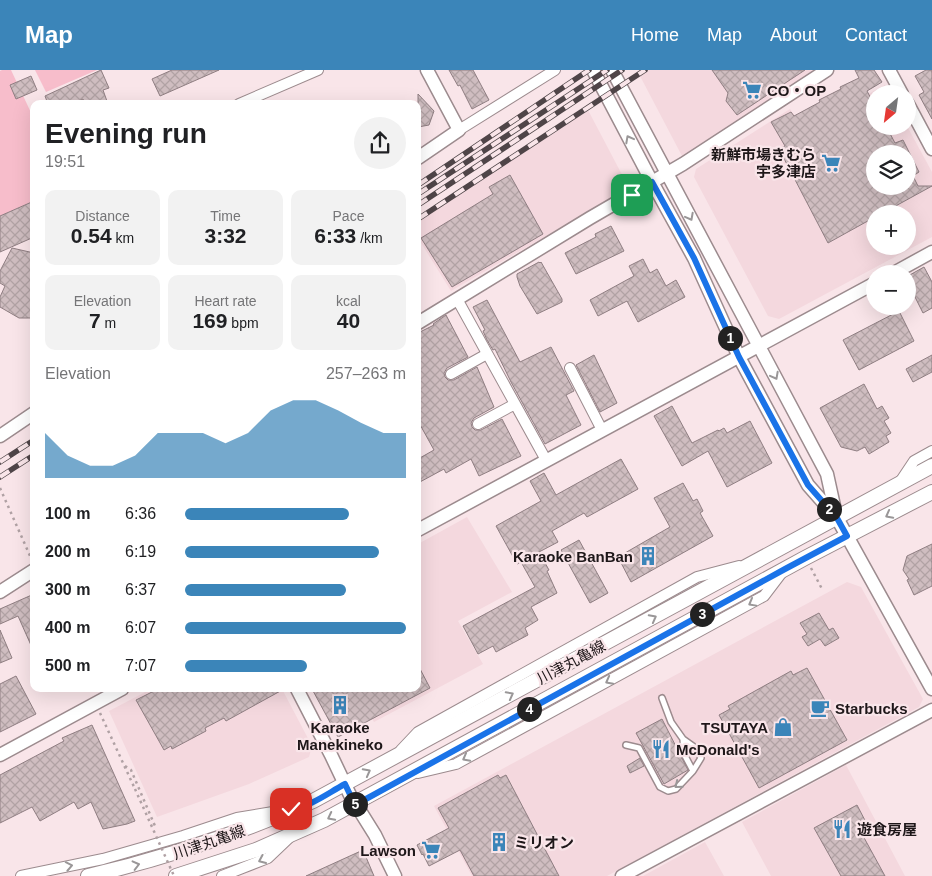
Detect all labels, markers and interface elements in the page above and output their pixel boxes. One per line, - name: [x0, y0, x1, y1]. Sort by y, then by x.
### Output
- text: Map: [25, 21, 73, 48]
- text: Home: [631, 25, 679, 45]
- text: Map: [707, 25, 742, 45]
- text: About: [770, 25, 817, 45]
- text: Contact: [845, 25, 907, 45]
- supermarket icon: CO・OP: [741, 79, 763, 101]
- place label: CO・OP: [767, 82, 826, 99]
- north arrow: [866, 85, 916, 135]
- map controls: [866, 85, 916, 315]
- button: share: [354, 117, 406, 169]
- text: Evening run: [45, 118, 207, 149]
- one-way arrow: [625, 135, 635, 144]
- button: layers: [866, 145, 916, 195]
- place label: 新鮮市場きむら 宇多津店: [711, 146, 816, 180]
- supermarket icon: 新鮮市場きむら 宇多津店: [820, 152, 842, 174]
- text: 19:51: [45, 153, 85, 170]
- pin: [611, 174, 653, 216]
- icon: arrive: [618, 181, 646, 209]
- button: +: [866, 205, 916, 255]
- text: Distance: [75, 208, 130, 224]
- text: Time: [210, 208, 241, 224]
- text: Pace: [333, 208, 364, 224]
- one-way arrow: [684, 211, 694, 220]
- text: 0.54: [71, 224, 112, 247]
- text: 3:32: [204, 224, 247, 247]
- text: 6:33: [314, 224, 356, 247]
- text: km: [112, 230, 134, 246]
- text: /km: [356, 230, 383, 246]
- button: −: [866, 265, 916, 315]
- text: Elevation: [74, 293, 131, 309]
- text: Heart rate: [194, 293, 257, 309]
- text: kcal: [336, 293, 361, 309]
- text: 7: [89, 309, 101, 332]
- text: 169: [192, 309, 227, 332]
- text: 40: [337, 309, 360, 332]
- text: m: [101, 315, 116, 331]
- text: bpm: [227, 315, 259, 331]
- pin: 1: [718, 326, 742, 350]
- text: 1: [727, 330, 734, 346]
- text: Elevation: [45, 365, 111, 382]
- text: 257–263 m: [326, 365, 406, 382]
- one-way arrow: [769, 370, 779, 379]
- pin: 2: [816, 496, 842, 522]
- text: 2: [826, 501, 833, 517]
- text: 100 m: [45, 505, 90, 522]
- text: 6:36: [125, 505, 156, 522]
- one-way arrow: [885, 509, 894, 519]
- text: 200 m: [45, 543, 90, 560]
- text: 6:19: [125, 543, 156, 560]
- building icon: Karaoke BanBan: [637, 545, 659, 567]
- place label: Karaoke BanBan: [513, 548, 633, 565]
- text: 300 m: [45, 581, 90, 598]
- text: 6:37: [125, 581, 156, 598]
- one-way arrow: [748, 597, 757, 607]
- pin: 3: [690, 602, 714, 626]
- text: 3: [699, 606, 706, 622]
- one-way arrow: [648, 614, 657, 624]
- text: 400 m: [45, 619, 90, 636]
- text: 6:07: [125, 619, 156, 636]
- street label: 川津丸亀線: [534, 637, 608, 687]
- text: 500 m: [45, 657, 90, 674]
- text: 7:07: [125, 657, 156, 674]
- one-way arrow: [605, 674, 614, 684]
- one-way arrow: [505, 691, 514, 701]
- building icon: Karaoke Manekineko: [329, 694, 351, 716]
- pin: 4: [516, 696, 542, 722]
- cafe icon: Starbucks: [809, 697, 831, 719]
- place label: Starbucks: [835, 700, 908, 717]
- text: 4: [526, 701, 533, 717]
- shop icon: TSUTAYA: [772, 716, 794, 738]
- place label: Karaoke Manekineko: [297, 719, 383, 753]
- place label: TSUTAYA: [701, 719, 768, 736]
- restaurant icon: McDonald's: [650, 738, 672, 760]
- place label: McDonald's: [676, 741, 760, 758]
- one-way arrow: [462, 752, 471, 762]
- one-way arrow: [362, 769, 371, 779]
- one-way arrow: [675, 779, 684, 788]
- pin: [270, 788, 312, 830]
- pin: 5: [342, 792, 368, 816]
- icon: check: [277, 795, 305, 823]
- text: 5: [352, 796, 359, 812]
- one-way arrow: [327, 811, 336, 821]
- restaurant icon: 遊食房屋: [831, 818, 853, 840]
- place label: 遊食房屋: [857, 821, 917, 838]
- street label: 川津丸亀線: [171, 822, 247, 862]
- building icon: ミリオン: [488, 831, 510, 853]
- place label: ミリオン: [514, 834, 574, 851]
- supermarket icon: Lawson: [420, 839, 442, 861]
- place label: Lawson: [360, 842, 416, 859]
- one-way arrow: [258, 854, 267, 864]
- one-way arrow: [131, 860, 140, 871]
- one-way arrow: [65, 861, 73, 871]

